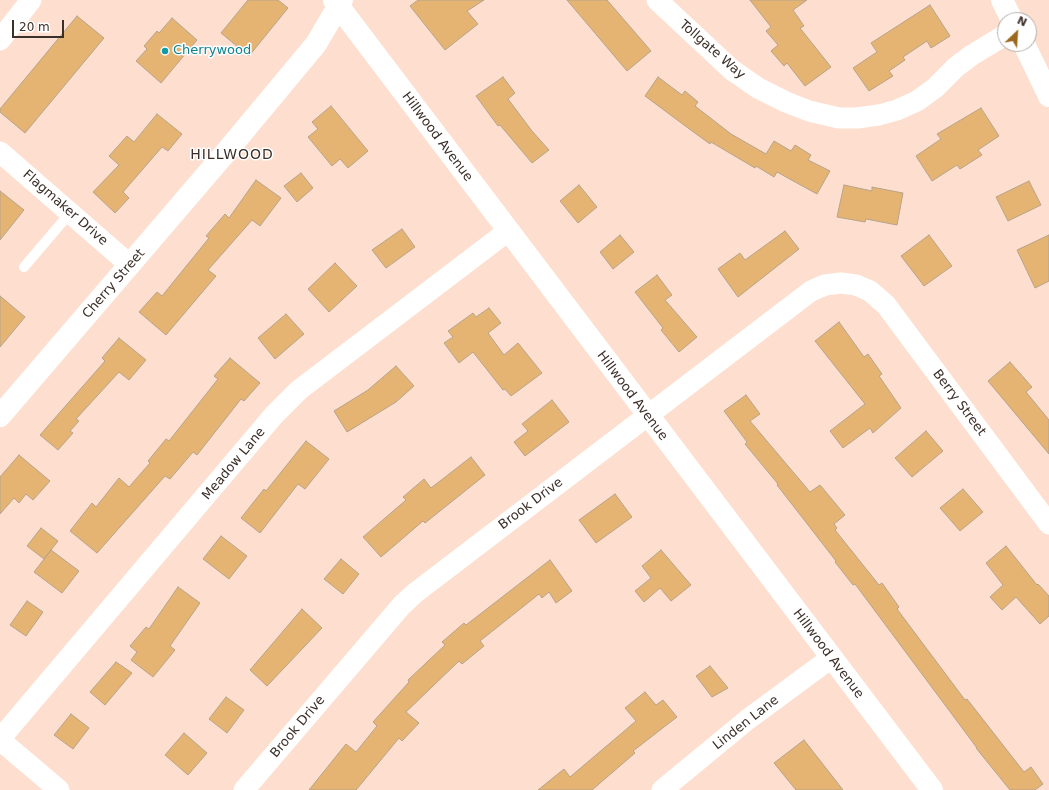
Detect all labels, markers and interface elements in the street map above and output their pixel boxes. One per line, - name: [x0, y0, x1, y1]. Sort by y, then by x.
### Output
- scale bar: [14, 12, 66, 38]
- north arrow: [997, 12, 1037, 52]
- text: N: [1015, 14, 1029, 29]
- street label: Tollgate Way: [676, 17, 748, 83]
- text: 20 m: [19, 20, 50, 34]
- place label: Cherrywood: [173, 43, 251, 59]
- marker: Cherrywood: [160, 46, 170, 56]
- street label: Hillwood Avenue: [398, 89, 476, 185]
- district label: HILLWOOD: [190, 147, 274, 163]
- street label: Flagmaker Drive: [19, 167, 111, 249]
- street label: Cherry Street: [80, 246, 148, 322]
- street label: Hillwood Avenue: [593, 348, 671, 444]
- street label: Berry Street: [929, 367, 989, 439]
- street label: Meadow Lane: [199, 425, 269, 503]
- street label: Brook Drive: [496, 475, 566, 533]
- street label: Hillwood Avenue: [789, 606, 867, 702]
- street label: Linden Lane: [710, 692, 782, 754]
- street label: Brook Drive: [268, 693, 328, 761]

